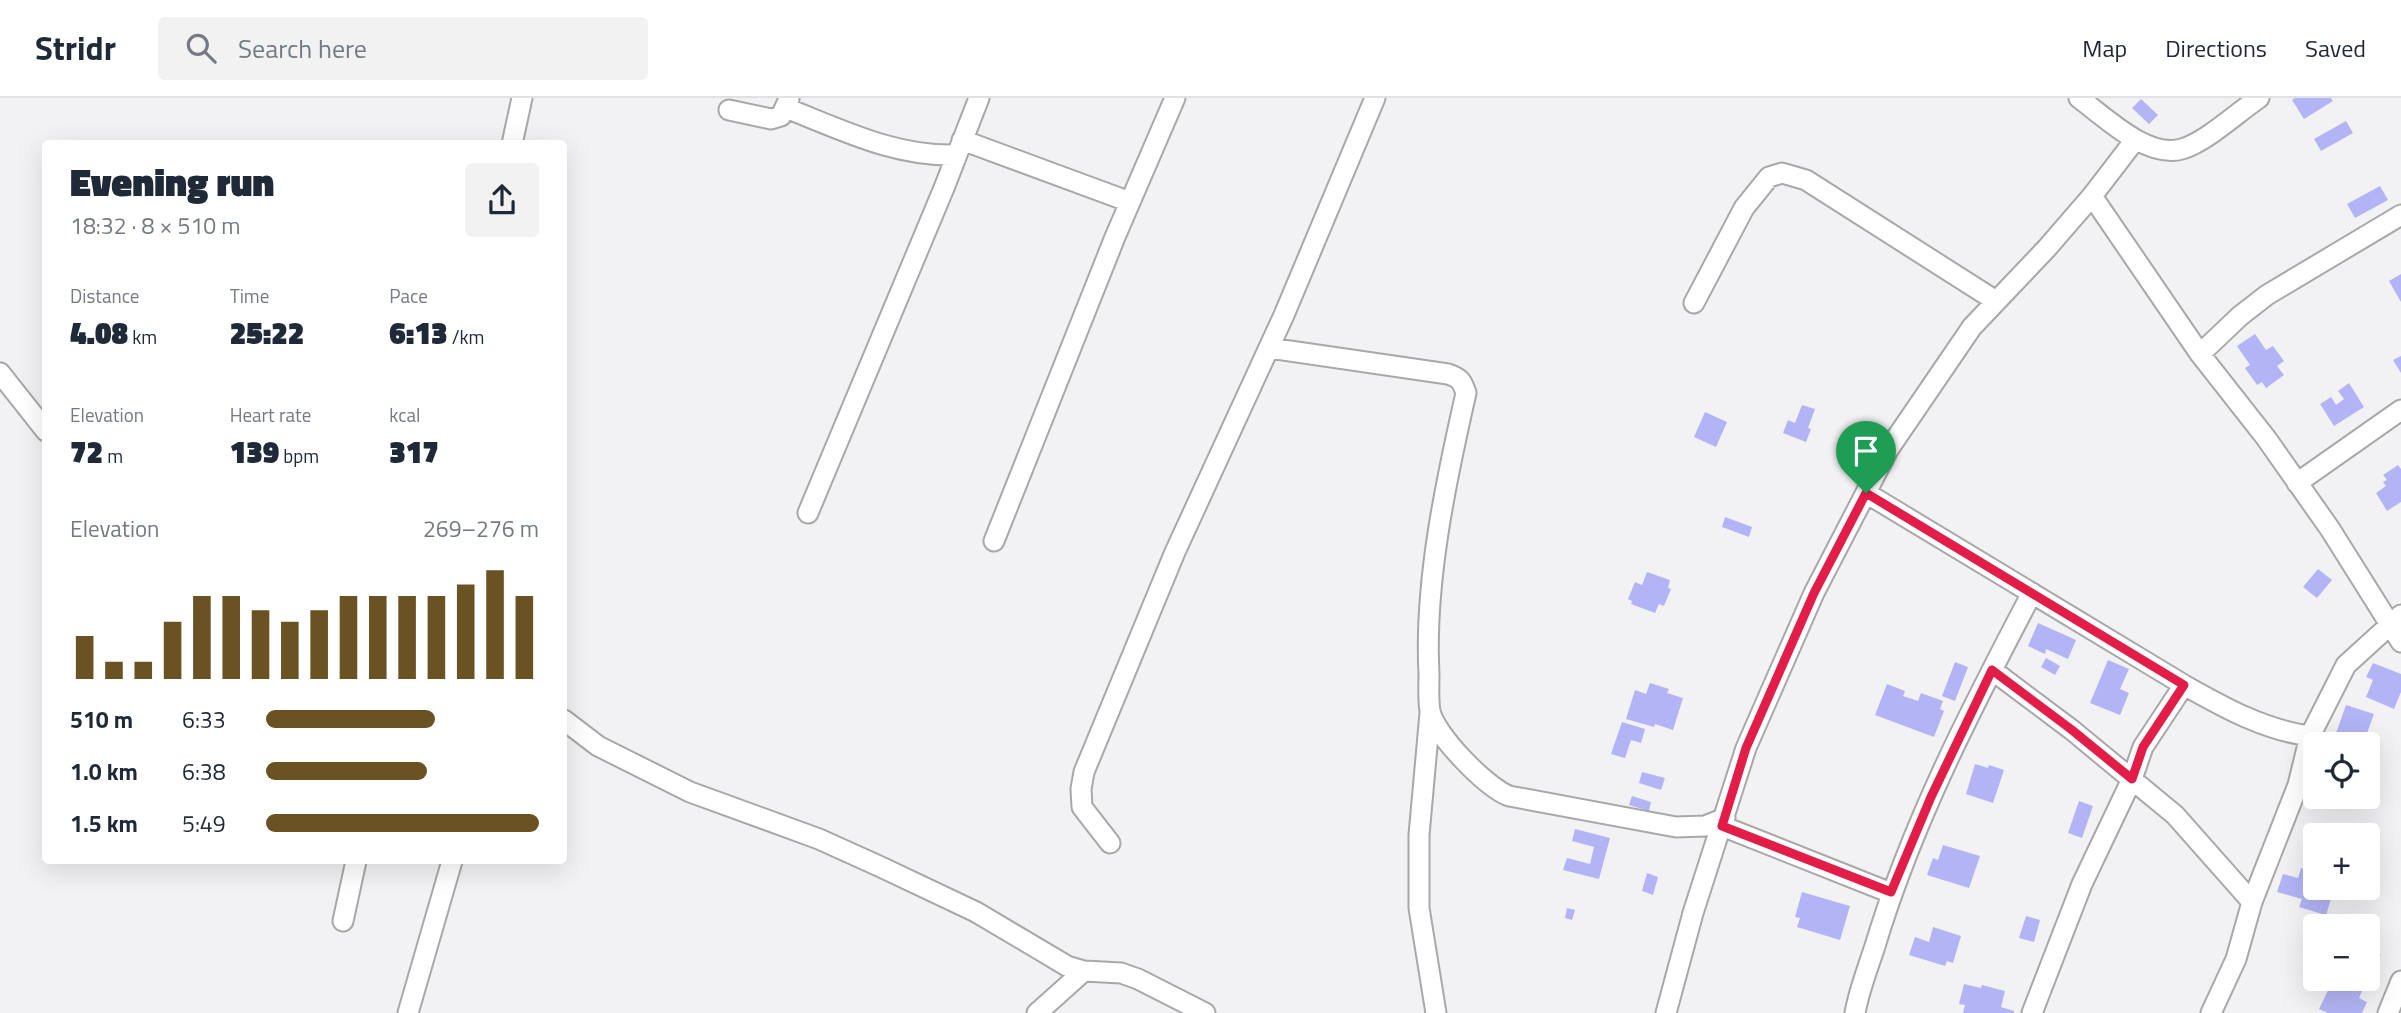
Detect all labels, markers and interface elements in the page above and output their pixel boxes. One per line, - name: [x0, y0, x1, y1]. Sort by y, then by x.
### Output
- search box: [158, 17, 648, 80]
- text: Stridr: [35, 23, 116, 73]
- icon: search: [182, 29, 220, 67]
- text: Search here: [238, 29, 367, 68]
- text: Map: [2082, 30, 2127, 66]
- text: Directions: [2165, 30, 2267, 66]
- text: Saved: [2305, 30, 2366, 66]
- text: Evening run: [70, 153, 274, 211]
- button: share: [465, 163, 539, 237]
- text: 18:32 · 8 × 510 m: [70, 208, 240, 243]
- text: Distance: [70, 281, 139, 310]
- text: Time: [230, 281, 269, 310]
- text: Pace: [389, 281, 428, 310]
- text: 4.08: [70, 310, 128, 356]
- text: 25:22: [230, 310, 304, 356]
- text: 6:13: [389, 310, 447, 356]
- text: km: [128, 322, 157, 351]
- text: /km: [447, 322, 484, 351]
- text: Elevation: [70, 400, 144, 429]
- text: Heart rate: [230, 400, 311, 429]
- text: kcal: [389, 400, 420, 429]
- pin: [1836, 421, 1896, 493]
- text: 72: [70, 429, 103, 475]
- text: 139: [230, 429, 279, 475]
- text: 317: [389, 429, 439, 475]
- icon: arrive: [1847, 432, 1885, 470]
- text: m: [103, 441, 123, 470]
- text: bpm: [279, 441, 319, 470]
- text: Elevation: [70, 511, 159, 546]
- text: 269–276 m: [423, 511, 539, 546]
- text: 510 m: [70, 702, 133, 737]
- text: 6:33: [182, 702, 226, 737]
- map controls: [2303, 732, 2380, 991]
- button: locate: [2303, 732, 2380, 809]
- text: 1.0 km: [70, 754, 138, 789]
- text: 6:38: [182, 754, 226, 789]
- text: 1.5 km: [70, 806, 138, 841]
- text: 5:49: [182, 806, 226, 841]
- button: +: [2303, 823, 2380, 900]
- button: −: [2303, 914, 2380, 991]

